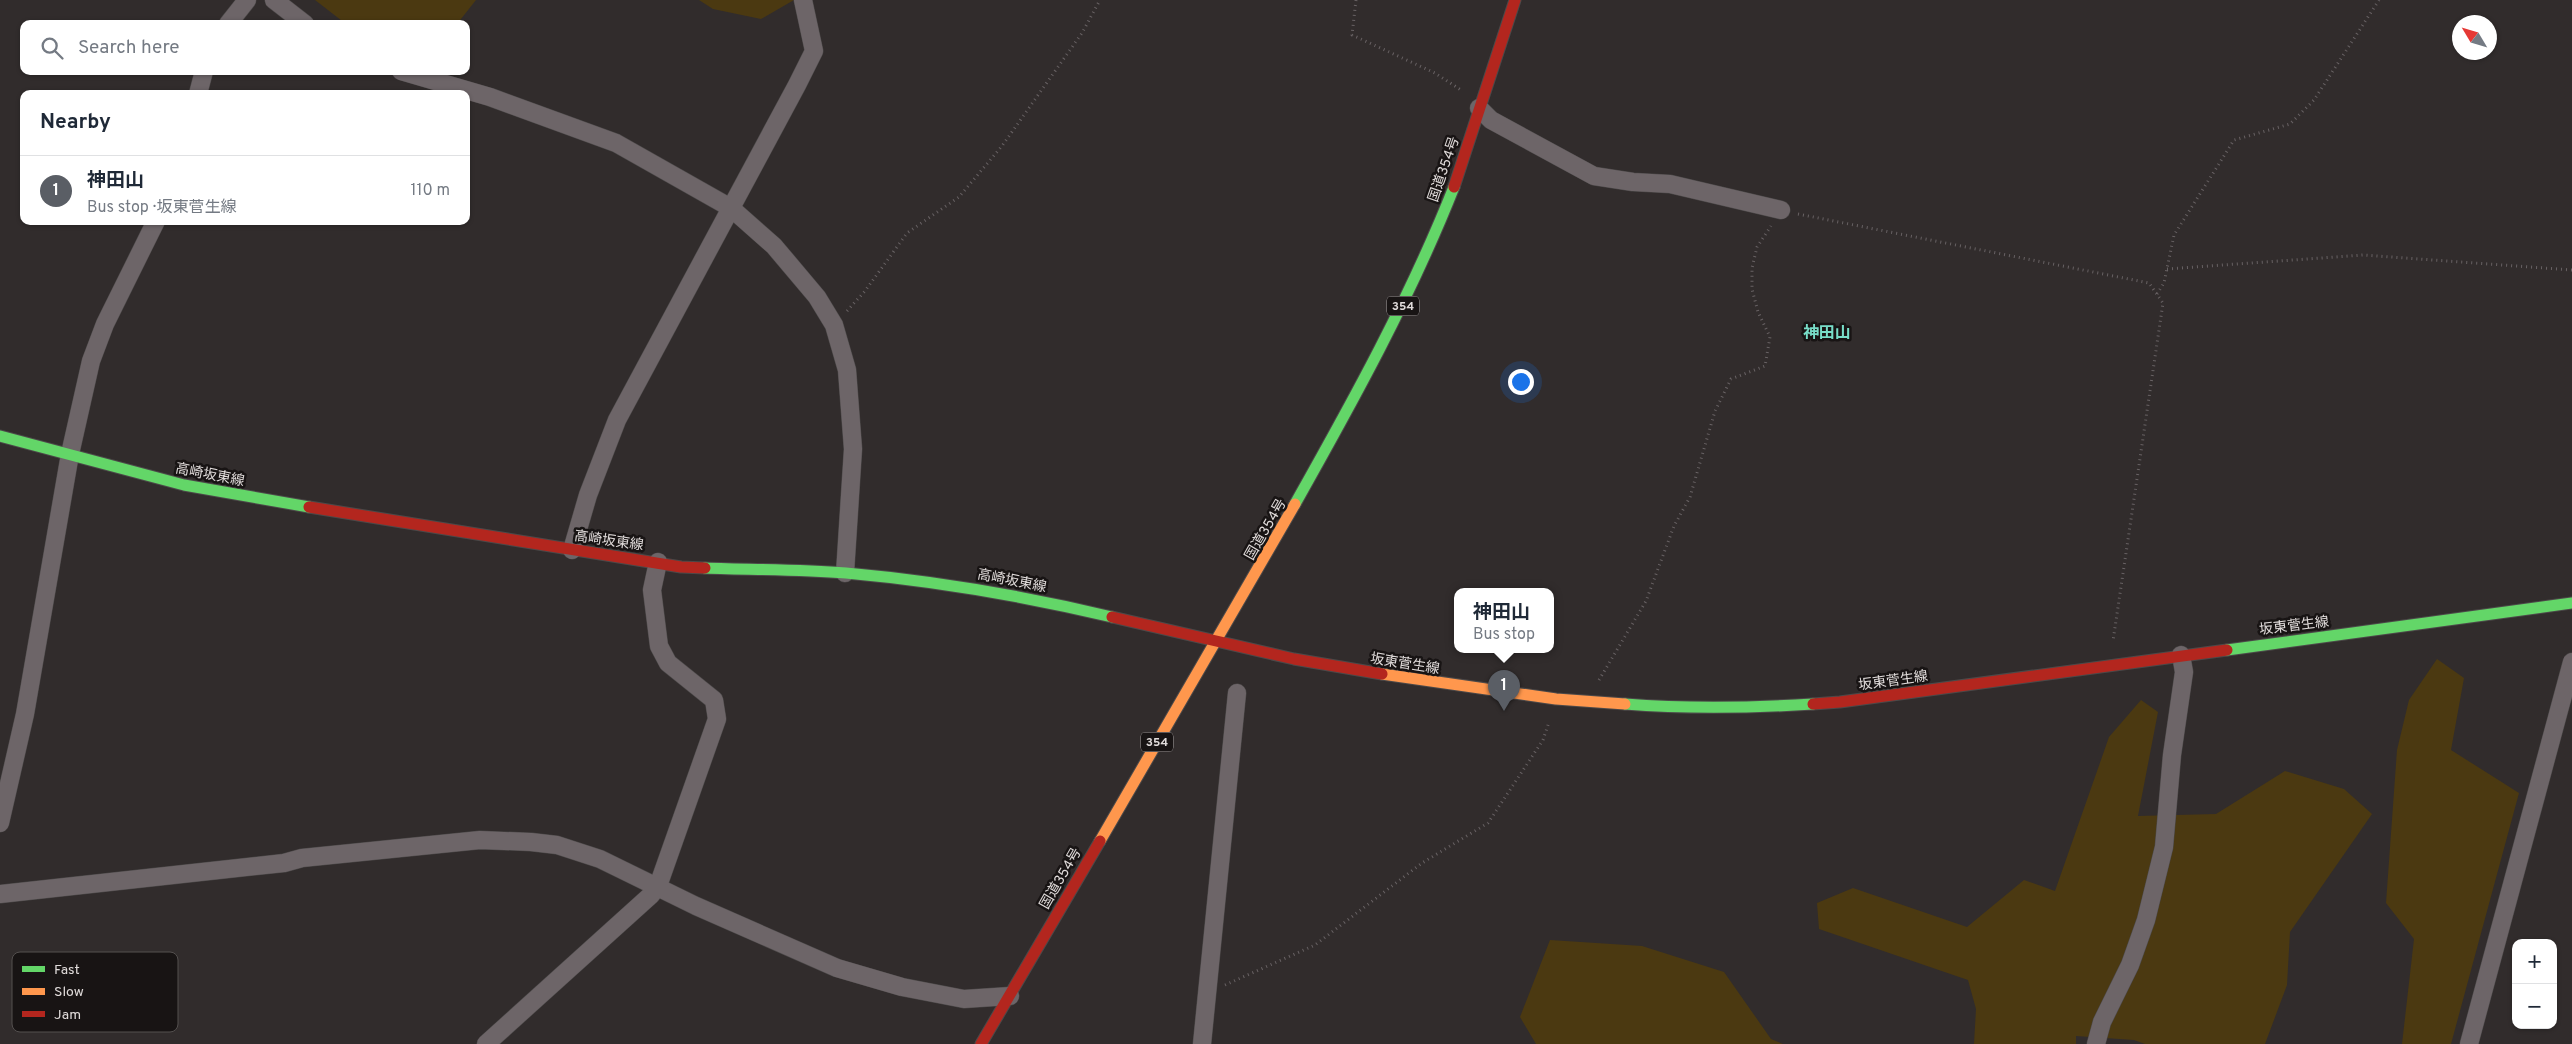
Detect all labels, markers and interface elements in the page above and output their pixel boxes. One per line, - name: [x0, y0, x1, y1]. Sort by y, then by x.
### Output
- north arrow: [2452, 15, 2497, 60]
- search box: [20, 20, 470, 75]
- icon: search: [38, 34, 66, 62]
- text: Search here: [78, 36, 180, 60]
- text: Nearby: [40, 109, 111, 136]
- street label: 国道354号: [1425, 135, 1464, 204]
- text: 神田山: [87, 169, 144, 193]
- text: 1: [53, 181, 59, 201]
- text: 110 m: [410, 181, 450, 201]
- text: Bus stop · 坂東菅生線: [87, 198, 236, 218]
- road number: 354: [1387, 296, 1419, 316]
- district label: 神田山: [1803, 323, 1851, 344]
- your location: [1508, 369, 1534, 395]
- street label: 高崎坂東線: [174, 460, 246, 490]
- street label: 国道354号: [1242, 496, 1291, 563]
- street label: 高崎坂東線: [573, 528, 645, 555]
- street label: 高崎坂東線: [976, 566, 1048, 596]
- popup: [1454, 588, 1554, 653]
- text: 神田山: [1473, 601, 1530, 625]
- street label: 坂東菅生線: [2258, 614, 2330, 639]
- text: Bus stop: [1473, 625, 1535, 645]
- street label: 坂東菅生線: [1369, 651, 1441, 678]
- street label: 坂東菅生線: [1857, 668, 1929, 695]
- pin: 1: [1488, 670, 1520, 711]
- road number: 354: [1141, 732, 1173, 752]
- street label: 国道354号: [1037, 845, 1086, 912]
- map controls: [2512, 939, 2557, 1029]
- button: +: [2512, 939, 2557, 984]
- legend: [12, 952, 178, 1032]
- text: Fast: [54, 962, 80, 979]
- text: Slow: [54, 984, 84, 1001]
- button: −: [2512, 984, 2557, 1029]
- text: Jam: [54, 1007, 81, 1024]

